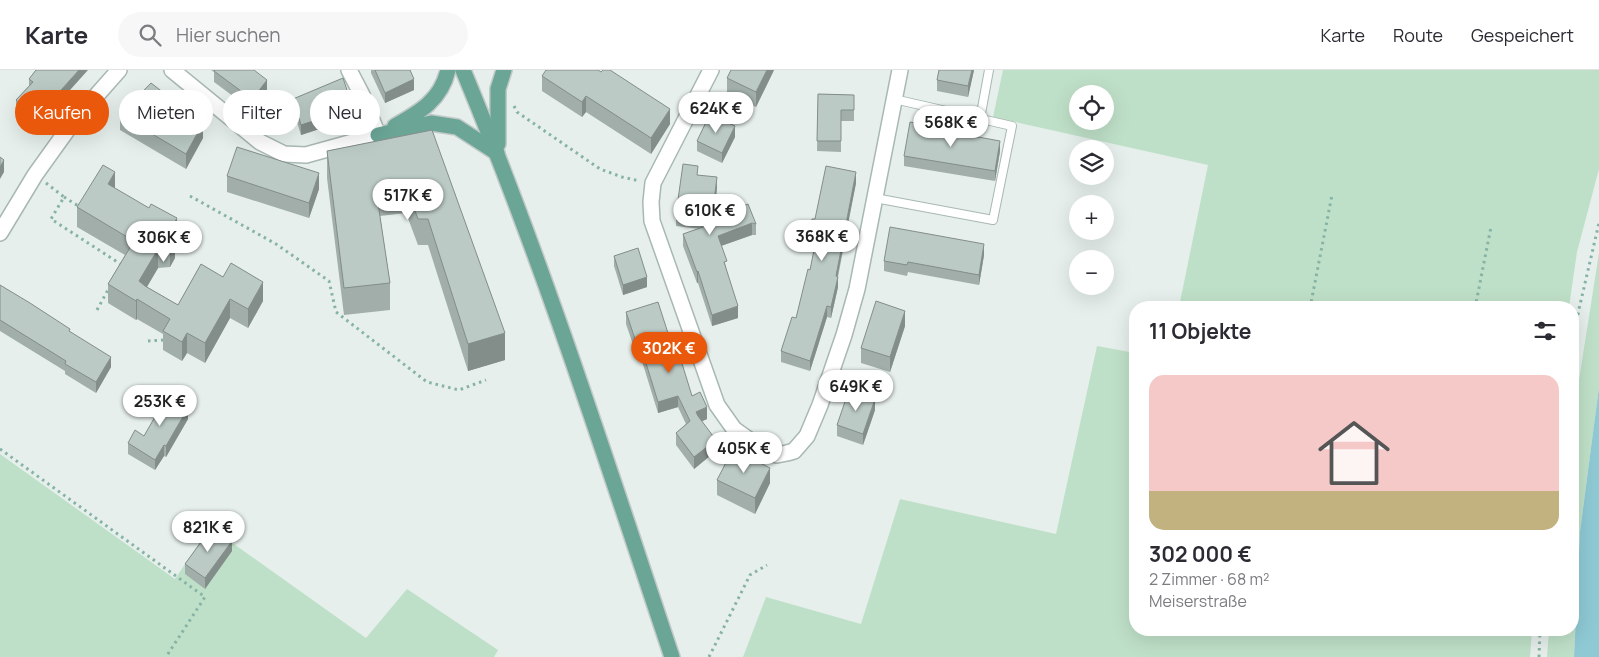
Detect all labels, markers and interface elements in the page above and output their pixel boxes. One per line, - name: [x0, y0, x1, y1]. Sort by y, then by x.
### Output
- search box: [118, 12, 468, 57]
- text: Karte: [25, 18, 88, 51]
- icon: search: [136, 21, 164, 49]
- text: Hier suchen: [176, 22, 280, 48]
- text: Karte: [1320, 23, 1365, 47]
- text: Route: [1393, 23, 1443, 47]
- text: Gespeichert: [1471, 23, 1574, 47]
- map controls: [1069, 85, 1114, 295]
- button: locate: [1069, 85, 1114, 130]
- chip: Kaufen: [15, 90, 109, 135]
- chip: Mieten: [119, 90, 213, 135]
- chip: Filter: [223, 90, 300, 135]
- chip: Neu: [310, 90, 380, 135]
- pin: 624K €: [675, 92, 757, 134]
- text: 624K €: [689, 97, 743, 119]
- pin: 568K €: [910, 106, 992, 148]
- text: 568K €: [924, 111, 978, 133]
- button: layers: [1069, 140, 1114, 185]
- pin: 517K €: [367, 178, 449, 221]
- text: 517K €: [383, 184, 433, 206]
- pin: 610K €: [669, 194, 751, 236]
- button: +: [1069, 195, 1114, 240]
- text: 610K €: [684, 199, 736, 221]
- pin: 306K €: [123, 220, 205, 263]
- pin: 368K €: [781, 220, 863, 262]
- text: 368K €: [795, 225, 849, 247]
- text: 306K €: [137, 226, 191, 248]
- button: −: [1069, 250, 1114, 295]
- text: 11 Objekte: [1149, 317, 1251, 345]
- icon: filters: [1531, 317, 1559, 345]
- pin: 302K €: [628, 332, 710, 374]
- text: 302K €: [642, 337, 696, 359]
- pin: 649K €: [815, 370, 897, 412]
- text: 649K €: [829, 375, 883, 397]
- pin: 253K €: [119, 384, 201, 427]
- text: 253K €: [134, 390, 186, 412]
- icon: home: [1309, 408, 1399, 498]
- pin: 405K €: [703, 432, 785, 474]
- text: 405K €: [717, 437, 771, 459]
- pin: 821K €: [167, 510, 249, 553]
- text: 821K €: [183, 516, 233, 538]
- text: 302 000 €: [1149, 540, 1252, 568]
- text: 2 Zimmer · 68 m²: [1149, 568, 1270, 590]
- text: Meiserstraße: [1149, 590, 1247, 612]

